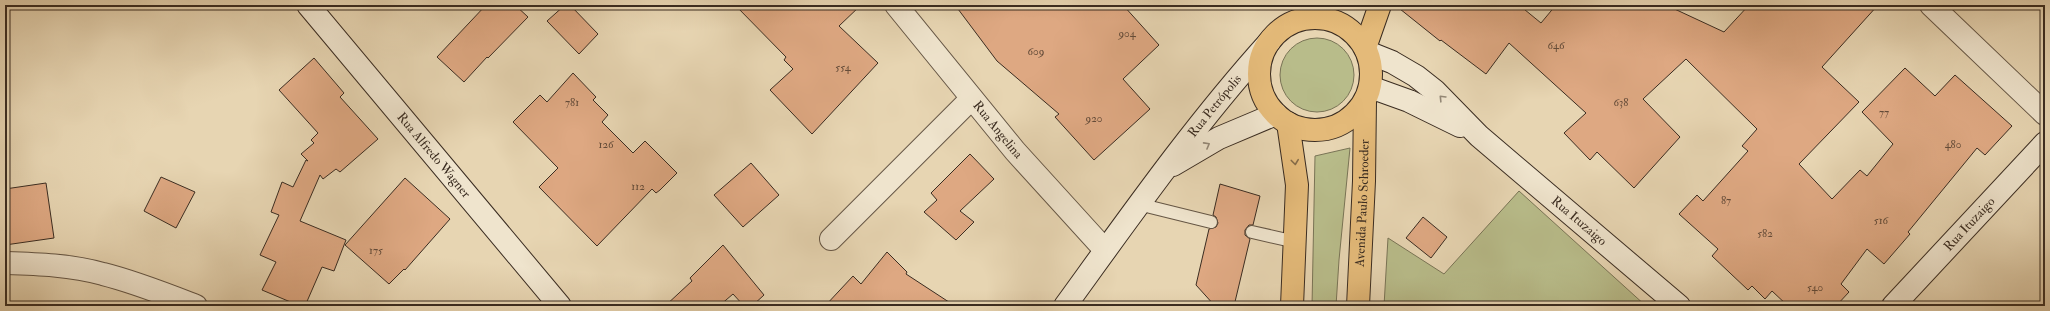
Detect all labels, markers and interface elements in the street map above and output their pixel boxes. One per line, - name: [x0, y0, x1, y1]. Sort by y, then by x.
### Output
- house number: 904: [1117, 27, 1137, 40]
- house number: 646: [1547, 39, 1566, 52]
- house number: 609: [1028, 45, 1044, 58]
- house number: 554: [835, 61, 852, 74]
- street label: Rua Petrópolis: [1185, 71, 1245, 140]
- one-way arrow: [1439, 95, 1447, 103]
- house number: 781: [565, 96, 579, 109]
- house number: 638: [1614, 96, 1628, 109]
- street label: Rua Angelina: [969, 98, 1026, 162]
- house number: 77: [1879, 106, 1889, 119]
- street label: Rua Alfredo Wagner: [394, 109, 474, 201]
- house number: 920: [1085, 112, 1103, 125]
- house number: 126: [598, 138, 615, 151]
- house number: 480: [1945, 138, 1962, 151]
- street label: Avenida Paulo Schroeder: [1352, 139, 1373, 268]
- one-way arrow: [1203, 142, 1210, 149]
- one-way arrow: [1290, 158, 1299, 165]
- house number: 112: [631, 180, 645, 193]
- street label: Rua Ituzaigo: [1548, 193, 1610, 249]
- house number: 87: [1721, 194, 1731, 207]
- street label: Rua Ituzaigo: [1940, 194, 1998, 254]
- house number: 516: [1874, 214, 1890, 227]
- house number: 582: [1757, 227, 1773, 240]
- house number: 175: [369, 244, 383, 257]
- house number: 540: [1807, 281, 1823, 294]

